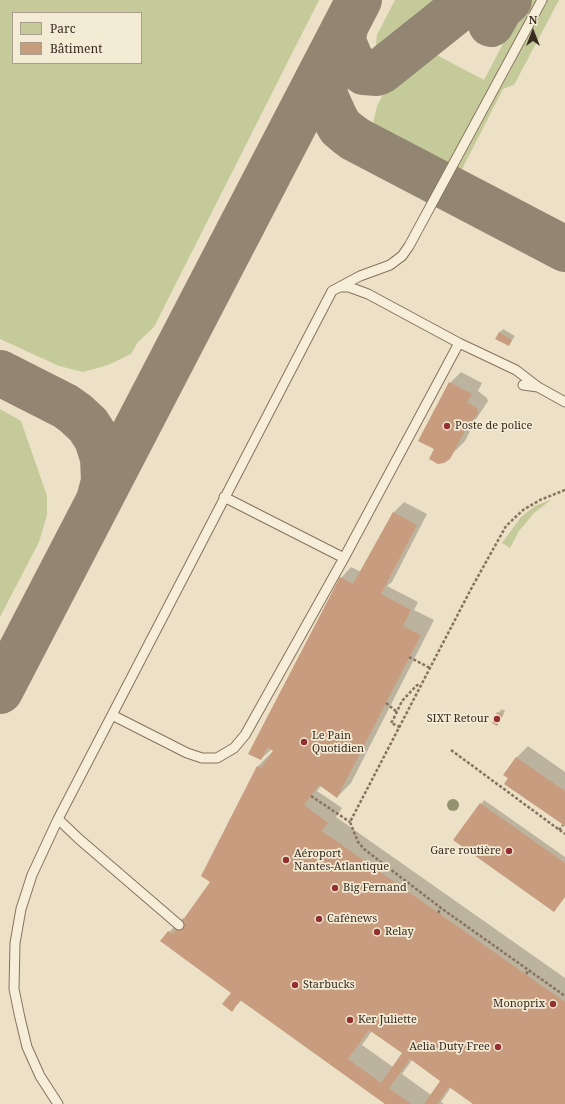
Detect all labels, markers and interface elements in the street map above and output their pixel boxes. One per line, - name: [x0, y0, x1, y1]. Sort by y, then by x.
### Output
- legend: [12, 12, 142, 64]
- north arrow: [513, 12, 553, 52]
- text: N: [529, 12, 537, 27]
- text: Parc: [50, 20, 76, 37]
- text: Bâtiment: [50, 40, 102, 57]
- place label: Poste de police: [455, 419, 532, 433]
- marker: Poste de police: [442, 421, 452, 431]
- place label: SIXT Retour: [427, 712, 489, 726]
- marker: SIXT Retour: [492, 714, 502, 724]
- place label: Le Pain Quotidien: [312, 729, 364, 755]
- marker: Le Pain Quotidien: [299, 737, 309, 747]
- place label: Gare routière: [430, 844, 501, 858]
- marker: Gare routière: [504, 846, 514, 856]
- place label: Aéroport Nantes-Atlantique: [294, 847, 389, 873]
- marker: Aéroport Nantes-Atlantique: [281, 855, 291, 865]
- place label: Big Fernand: [343, 881, 407, 895]
- marker: Big Fernand: [330, 883, 340, 893]
- place label: Cafénews: [327, 912, 377, 926]
- marker: Cafénews: [314, 914, 324, 924]
- place label: Relay: [385, 925, 414, 939]
- marker: Relay: [372, 927, 382, 937]
- place label: Starbucks: [303, 978, 355, 992]
- marker: Starbucks: [290, 980, 300, 990]
- place label: Monoprix: [493, 997, 545, 1011]
- marker: Monoprix: [548, 999, 558, 1009]
- place label: Ker Juliette: [358, 1013, 417, 1027]
- marker: Ker Juliette: [345, 1015, 355, 1025]
- place label: Aelia Duty Free: [409, 1040, 490, 1054]
- marker: Aelia Duty Free: [493, 1042, 503, 1052]

